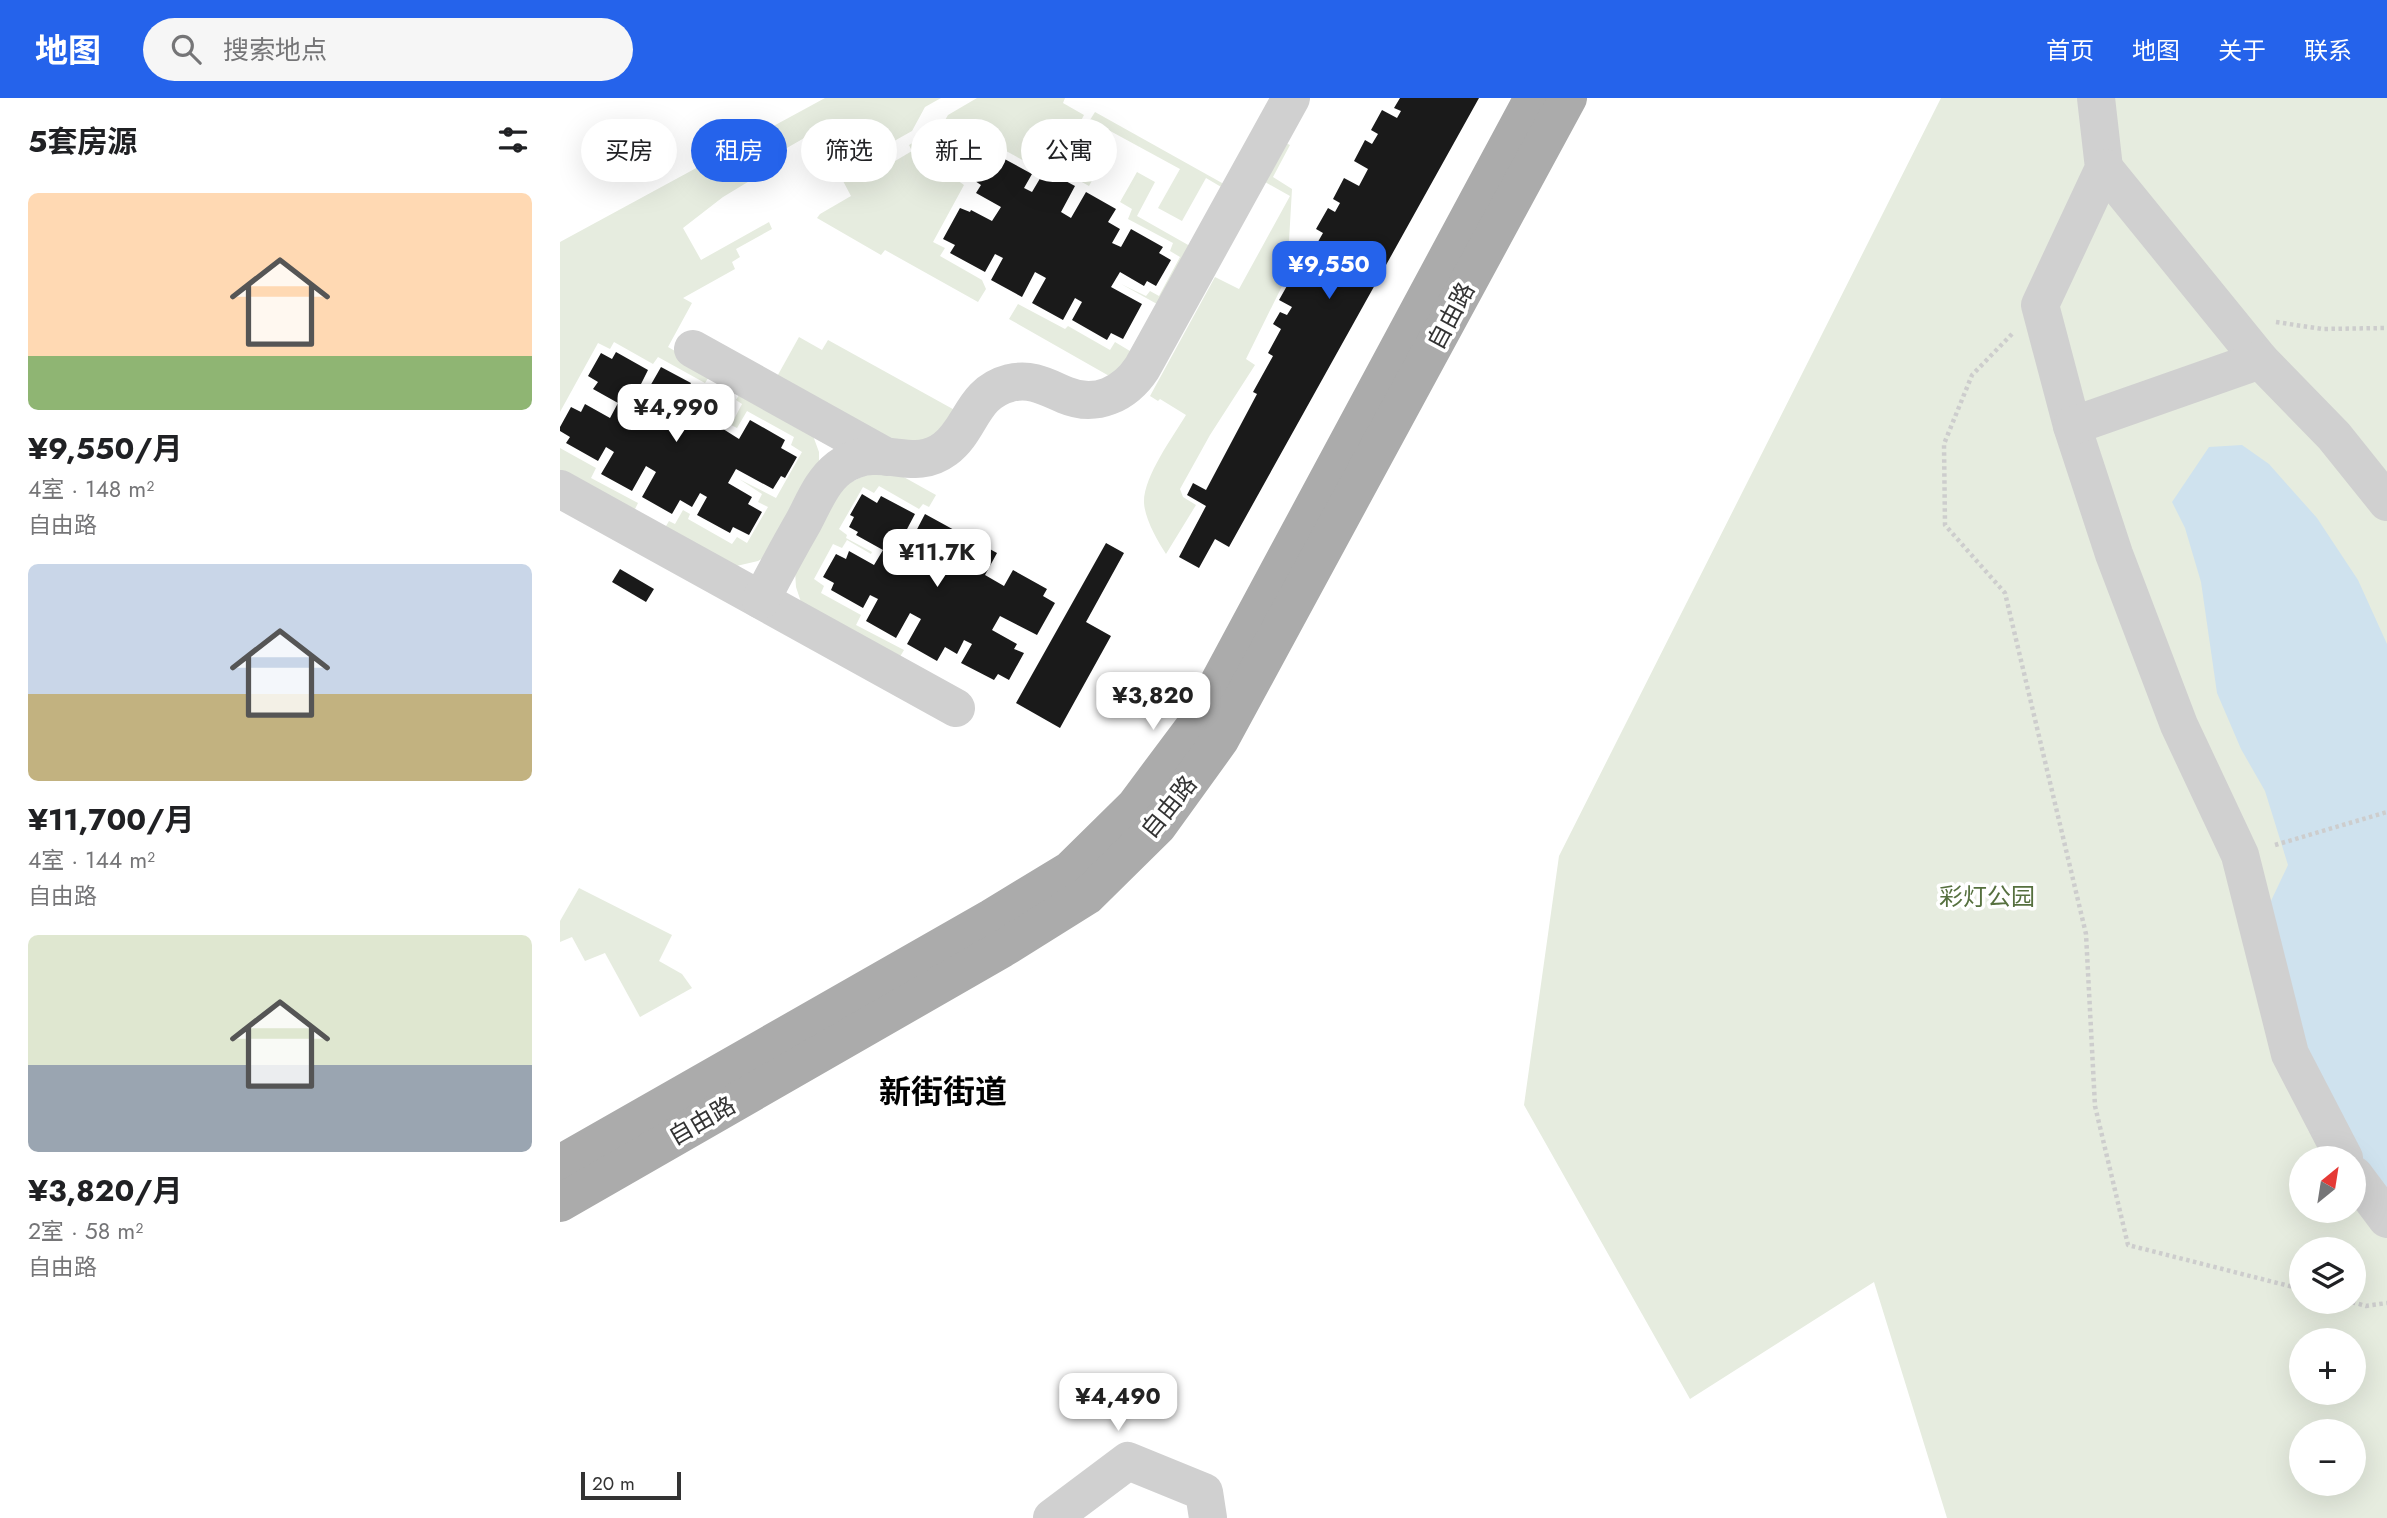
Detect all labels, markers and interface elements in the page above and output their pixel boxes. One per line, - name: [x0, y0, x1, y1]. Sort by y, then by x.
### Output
- search box: [143, 18, 633, 81]
- text: 地图: [35, 27, 101, 74]
- icon: search: [167, 30, 205, 68]
- text: 搜索地点: [223, 31, 327, 69]
- text: 首页: [2046, 33, 2094, 68]
- text: 地图: [2132, 33, 2180, 68]
- text: 关于: [2218, 33, 2266, 68]
- text: 联系: [2304, 33, 2352, 68]
- chip: 买房: [581, 119, 677, 182]
- chip: 租房: [691, 119, 787, 182]
- chip: 筛选: [801, 119, 897, 182]
- chip: 新上: [911, 119, 1007, 182]
- chip: 公寓: [1021, 119, 1117, 182]
- text: 5套房源: [28, 120, 137, 163]
- icon: filters: [494, 121, 532, 159]
- icon: home: [217, 239, 343, 365]
- pin: ¥9,550: [1272, 242, 1386, 301]
- text: ¥9,550: [1288, 247, 1370, 281]
- street label: 自由路: [1418, 276, 1483, 356]
- pin: ¥4,990: [619, 384, 733, 444]
- text: ¥4,990: [634, 390, 718, 424]
- text: ¥9,550/月: [28, 427, 183, 470]
- text: 4室 · 148 m²: [28, 472, 154, 506]
- text: 自由路: [28, 508, 97, 542]
- pin: ¥11.7K: [880, 530, 994, 589]
- text: ¥11.7K: [899, 535, 975, 569]
- icon: home: [217, 610, 343, 736]
- pin: ¥3,820: [1096, 672, 1210, 732]
- text: ¥3,820: [1112, 678, 1194, 712]
- street label: 自由路: [1132, 768, 1205, 846]
- text: ¥11,700/月: [28, 798, 194, 841]
- text: 4室 · 144 m²: [28, 843, 155, 877]
- text: 自由路: [28, 879, 97, 913]
- park label: 彩灯公园: [1939, 879, 2035, 914]
- icon: home: [217, 981, 343, 1107]
- district label: 新街街道: [879, 1069, 1007, 1115]
- street label: 自由路: [662, 1087, 742, 1154]
- north arrow: [2289, 1146, 2366, 1223]
- map controls: [2289, 1146, 2366, 1496]
- text: ¥3,820/月: [28, 1169, 183, 1212]
- text: 2室 · 58 m²: [28, 1214, 143, 1248]
- button: layers: [2289, 1237, 2366, 1314]
- text: 自由路: [28, 1250, 97, 1284]
- button: +: [2289, 1328, 2366, 1405]
- pin: ¥4,490: [1061, 1374, 1175, 1433]
- text: ¥4,490: [1075, 1379, 1161, 1413]
- button: −: [2289, 1419, 2366, 1496]
- scale bar: [581, 1469, 681, 1501]
- text: 20 m: [592, 1470, 635, 1497]

